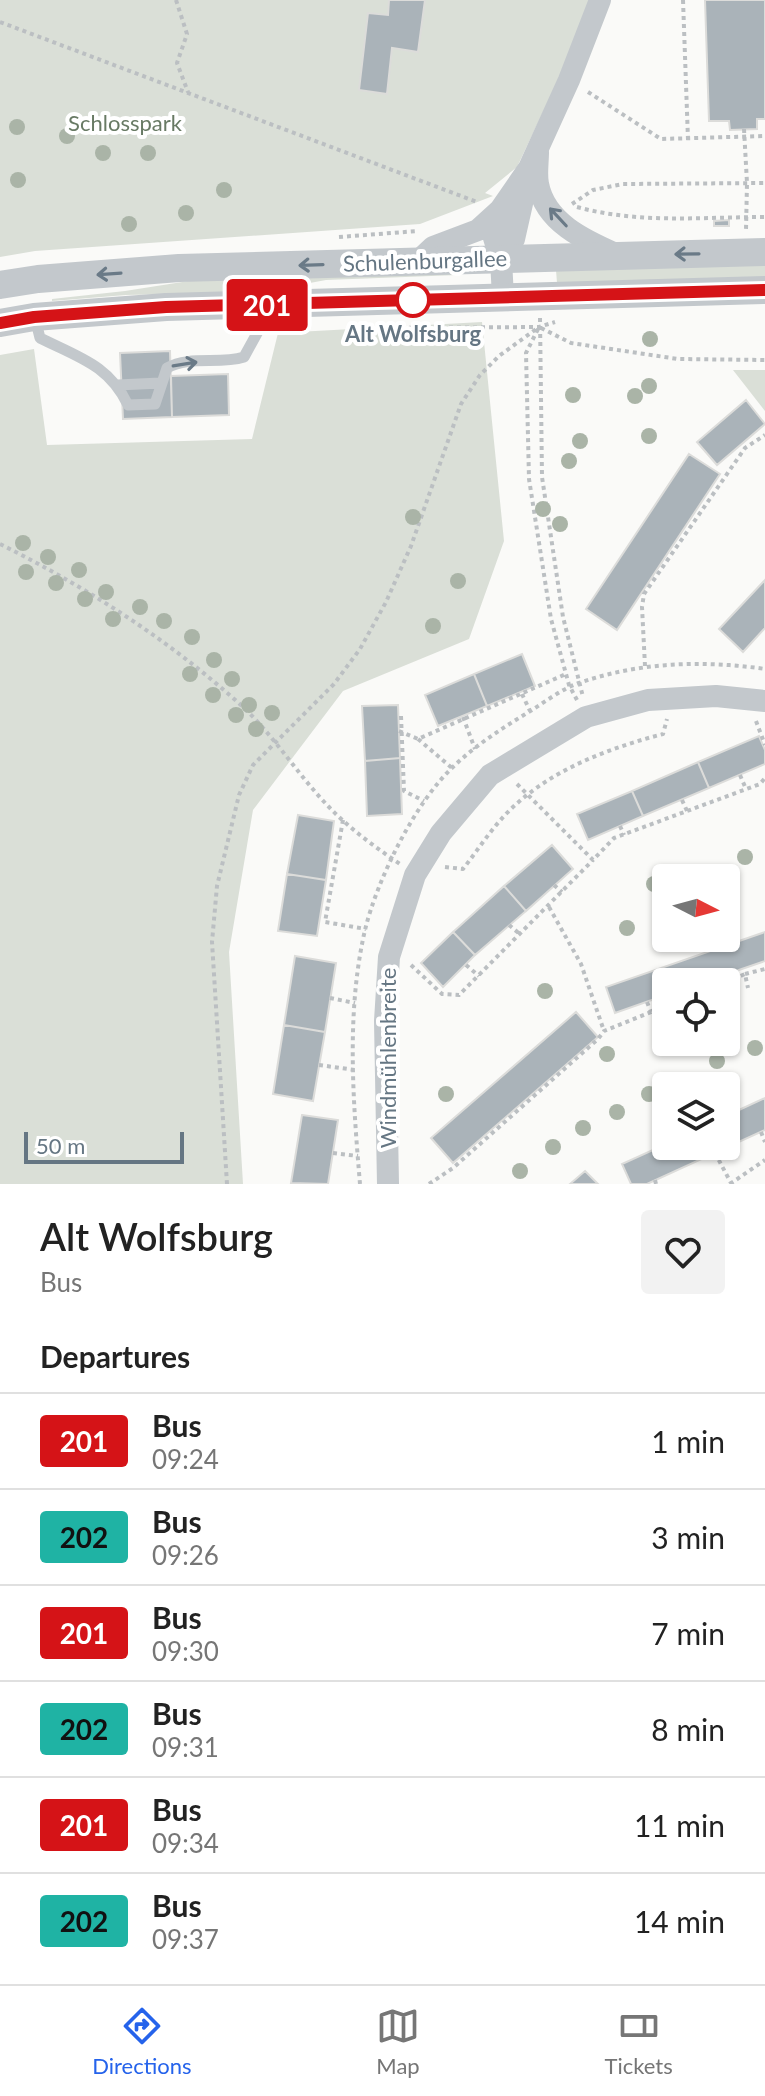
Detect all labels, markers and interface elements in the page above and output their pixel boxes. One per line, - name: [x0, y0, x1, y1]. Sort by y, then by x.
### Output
- park label: Schlosspark: [68, 109, 183, 136]
- one-way arrow: [549, 207, 568, 227]
- street label: Schulenburgallee: [342, 244, 508, 277]
- one-way arrow: [674, 246, 701, 262]
- one-way arrow: [298, 257, 325, 272]
- one-way arrow: [96, 267, 123, 282]
- line badge: 201: [221, 279, 313, 331]
- marker: Alt Wolfsburg: [396, 283, 430, 317]
- text: 201: [243, 288, 291, 322]
- place label: Alt Wolfsburg: [344, 320, 481, 347]
- one-way arrow: [172, 355, 197, 370]
- north arrow: [652, 864, 740, 952]
- map controls: [652, 864, 740, 1160]
- street label: Windmühlenbreite: [374, 968, 401, 1148]
- button: locate: [652, 968, 740, 1056]
- button: layers: [652, 1072, 740, 1160]
- scale bar: [24, 1128, 184, 1164]
- text: 50 m: [36, 1132, 85, 1159]
- button: heart: [641, 1210, 725, 1294]
- text: Alt Wolfsburg: [40, 1213, 273, 1259]
- text: Bus: [40, 1266, 82, 1298]
- text: Departures: [40, 1338, 190, 1374]
- text: Bus: [152, 1407, 202, 1443]
- text: 1 min: [651, 1423, 725, 1459]
- text: 201: [60, 1424, 108, 1458]
- text: 09:24: [152, 1443, 219, 1475]
- text: Bus: [152, 1503, 202, 1539]
- text: 3 min: [651, 1519, 725, 1555]
- text: 202: [60, 1520, 108, 1554]
- text: 09:26: [152, 1539, 219, 1571]
- text: Bus: [152, 1599, 202, 1635]
- text: 7 min: [651, 1615, 725, 1651]
- text: 201: [60, 1616, 108, 1650]
- text: 09:30: [152, 1635, 219, 1667]
- text: Bus: [152, 1695, 202, 1731]
- text: 8 min: [651, 1711, 725, 1747]
- text: 202: [60, 1712, 108, 1746]
- text: 09:31: [152, 1731, 219, 1763]
- text: Bus: [152, 1791, 202, 1827]
- text: 11 min: [634, 1807, 725, 1843]
- text: 201: [60, 1808, 108, 1842]
- text: 09:34: [152, 1827, 219, 1859]
- text: Bus: [152, 1887, 202, 1923]
- text: 14 min: [634, 1903, 725, 1939]
- text: 202: [60, 1904, 108, 1938]
- text: 09:37: [152, 1923, 219, 1955]
- tab: Directions: [92, 2004, 192, 2079]
- tab: Map: [376, 2004, 420, 2079]
- tab: Tickets: [605, 2004, 673, 2079]

